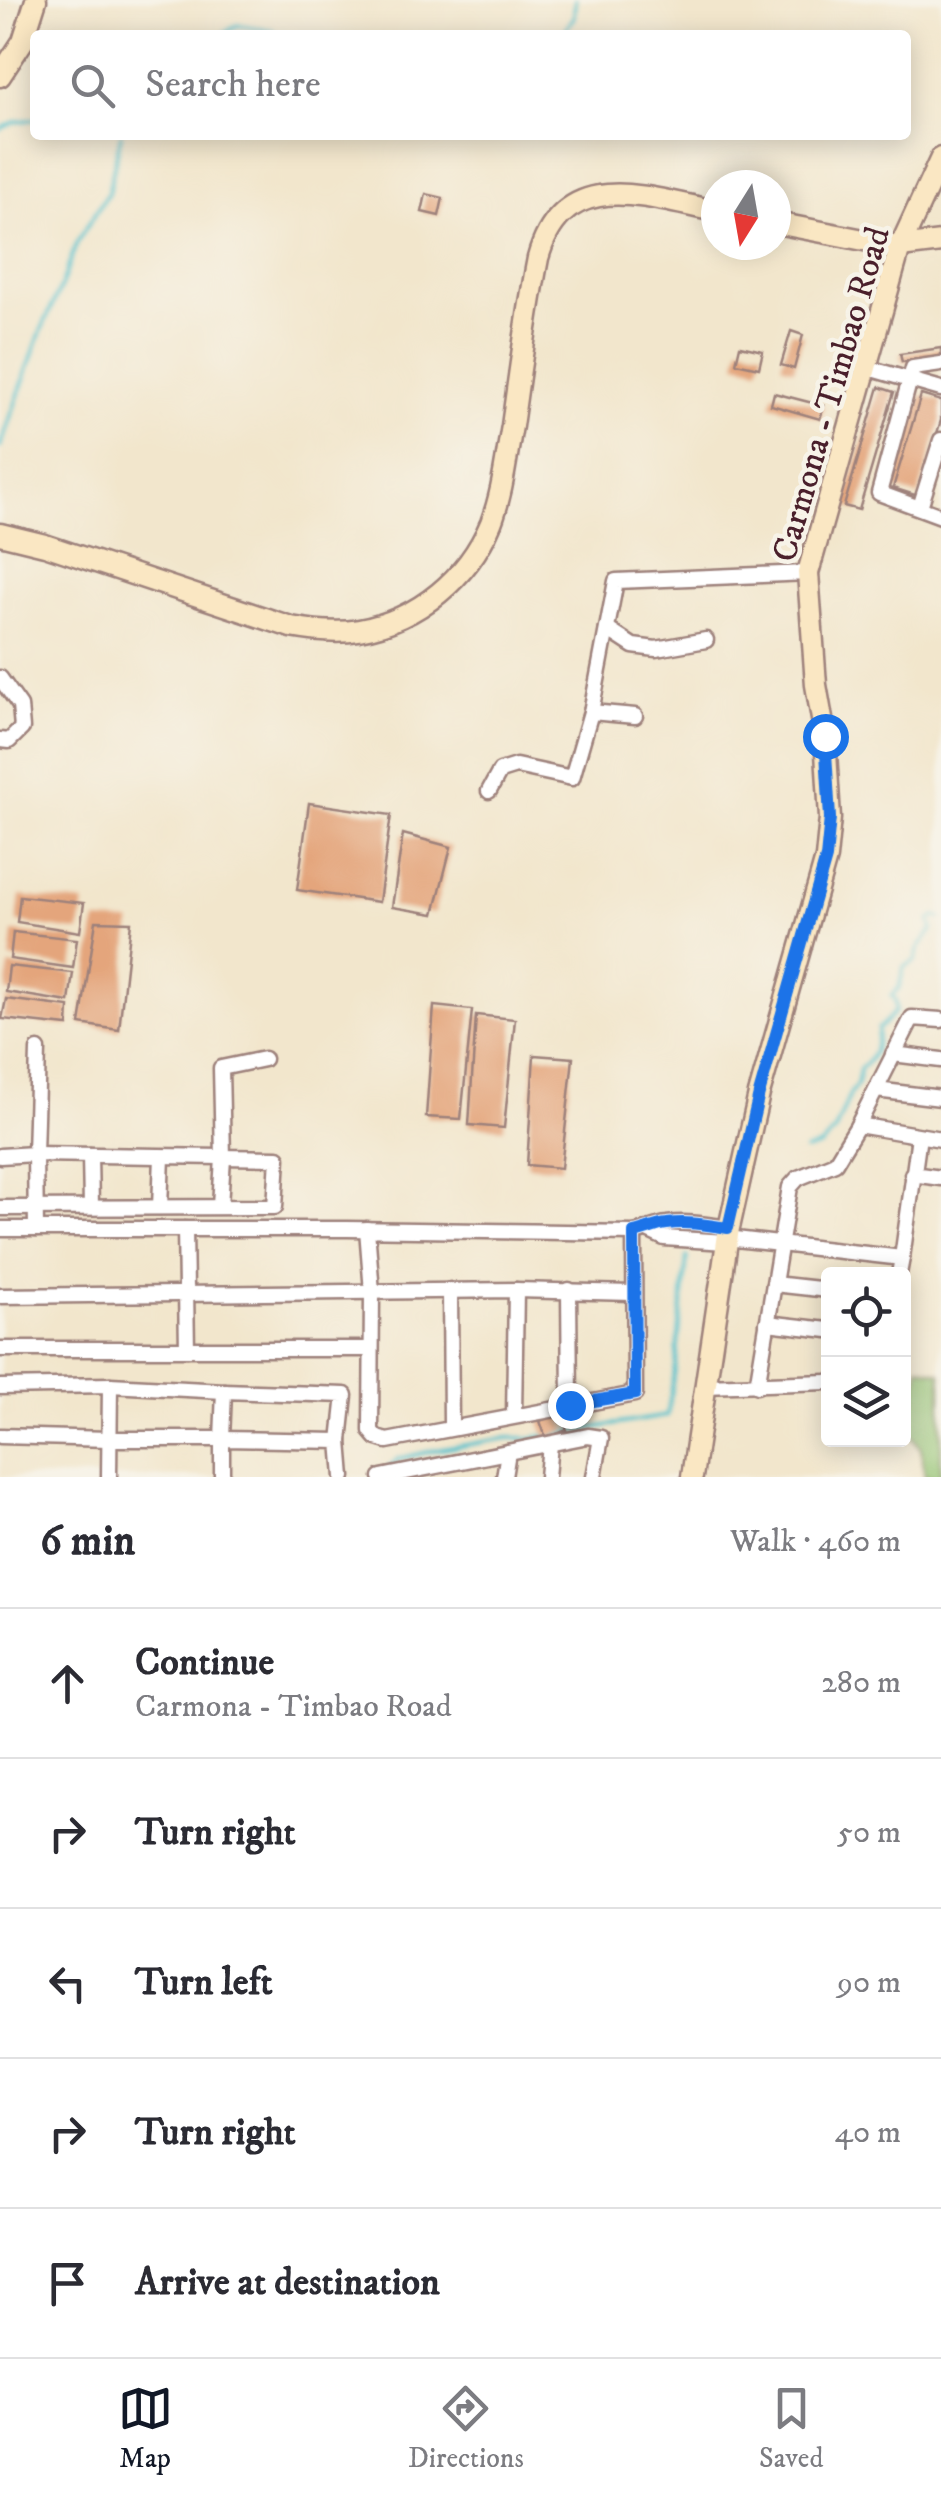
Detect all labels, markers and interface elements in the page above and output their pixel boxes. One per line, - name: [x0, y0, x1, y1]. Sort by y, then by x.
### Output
- search box: [30, 30, 911, 140]
- icon: search: [65, 58, 120, 113]
- text: Search here: [145, 61, 321, 109]
- north arrow: [701, 170, 791, 260]
- street label: Carmona - Timbao Road: [763, 221, 901, 567]
- route start: [803, 714, 849, 760]
- map controls: [821, 1267, 911, 1447]
- button: locate: [821, 1267, 911, 1357]
- button: layers: [821, 1357, 911, 1447]
- route end: [548, 1383, 594, 1429]
- text: 6 min: [40, 1516, 135, 1568]
- text: Walk · 460 m: [730, 1522, 901, 1562]
- text: Continue: [135, 1639, 274, 1687]
- icon: ahead: [40, 1656, 95, 1711]
- text: 280 m: [821, 1663, 901, 1703]
- text: Carmona - Timbao Road: [135, 1687, 452, 1727]
- icon: right: [40, 1806, 95, 1861]
- text: Turn right: [135, 1809, 296, 1857]
- text: 50 m: [837, 1813, 901, 1853]
- icon: left: [40, 1956, 95, 2011]
- text: Turn left: [135, 1959, 273, 2007]
- text: 90 m: [837, 1963, 901, 2003]
- icon: right: [40, 2106, 95, 2161]
- text: Turn right: [135, 2109, 296, 2157]
- text: 40 m: [834, 2113, 901, 2153]
- icon: arrive: [40, 2256, 95, 2311]
- text: Arrive at destination: [135, 2259, 440, 2307]
- tab: Map: [118, 2381, 173, 2476]
- tab: Directions: [408, 2381, 524, 2476]
- tab: Saved: [759, 2381, 823, 2476]

